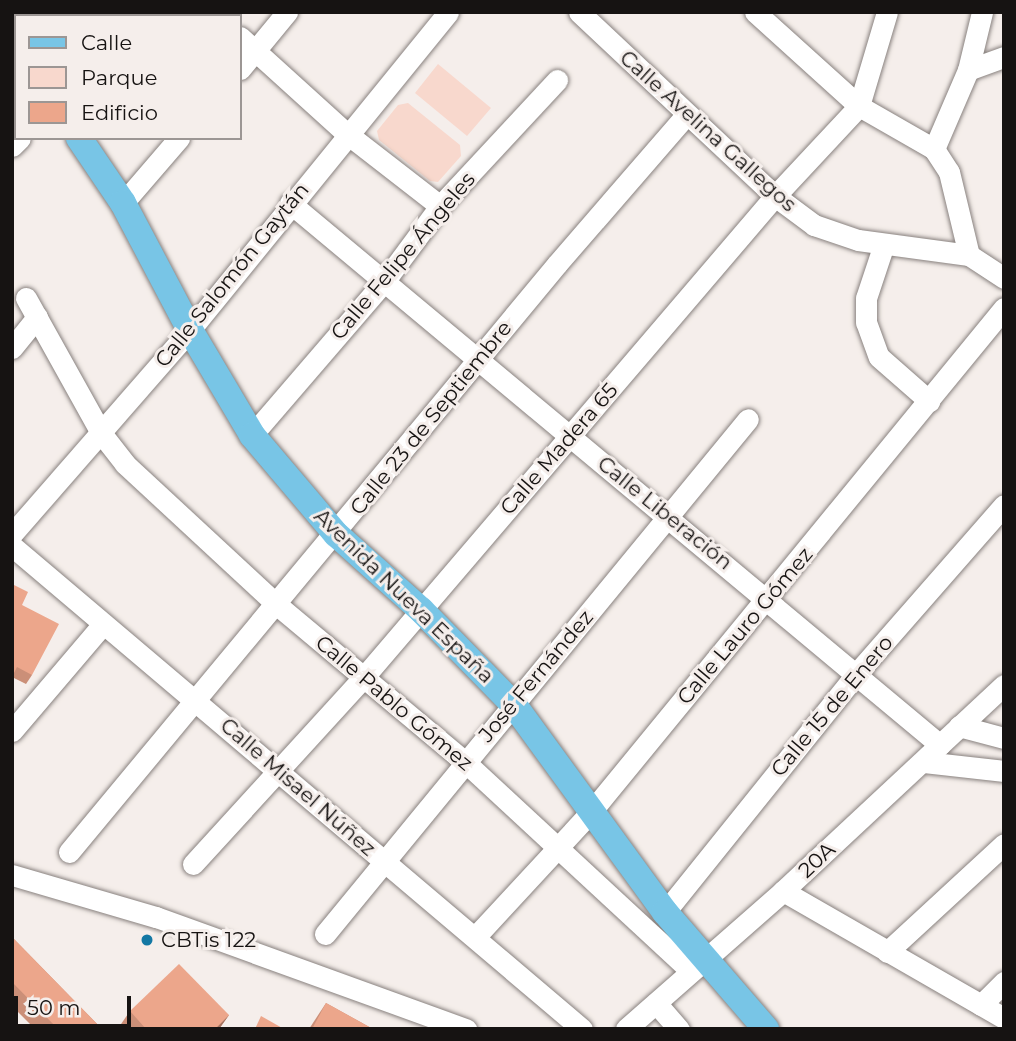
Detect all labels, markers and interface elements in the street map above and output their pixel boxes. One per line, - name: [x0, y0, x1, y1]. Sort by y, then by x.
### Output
- legend: [14, 14, 242, 140]
- text: Calle: [81, 30, 132, 55]
- street label: Calle Avelina Gallegos: [615, 45, 801, 217]
- text: Parque: [81, 65, 157, 90]
- text: Edificio: [81, 100, 158, 125]
- street label: Calle Felipe Ángeles: [326, 167, 480, 345]
- street label: Calle Salomón Gaytán: [150, 178, 314, 372]
- street label: Calle 23 de Septiembre: [345, 316, 517, 520]
- street label: Calle Madera 65: [495, 378, 623, 520]
- street label: Calle Liberación: [593, 451, 737, 575]
- street label: Avenida Nueva España: [309, 504, 499, 688]
- street label: Calle Lauro Gómez: [672, 542, 818, 710]
- street label: José Fernández: [474, 605, 598, 747]
- street label: Calle Pablo Gómez: [310, 630, 478, 776]
- street label: Calle 15 de Enero: [766, 630, 898, 782]
- street label: Calle Misael Núñez: [215, 713, 381, 861]
- street label: 20A: [794, 837, 840, 883]
- place label: CBTis 122: [161, 927, 256, 953]
- marker: CBTis 122: [139, 932, 155, 948]
- scale bar: [18, 982, 135, 1026]
- text: 50 m: [27, 995, 81, 1020]

